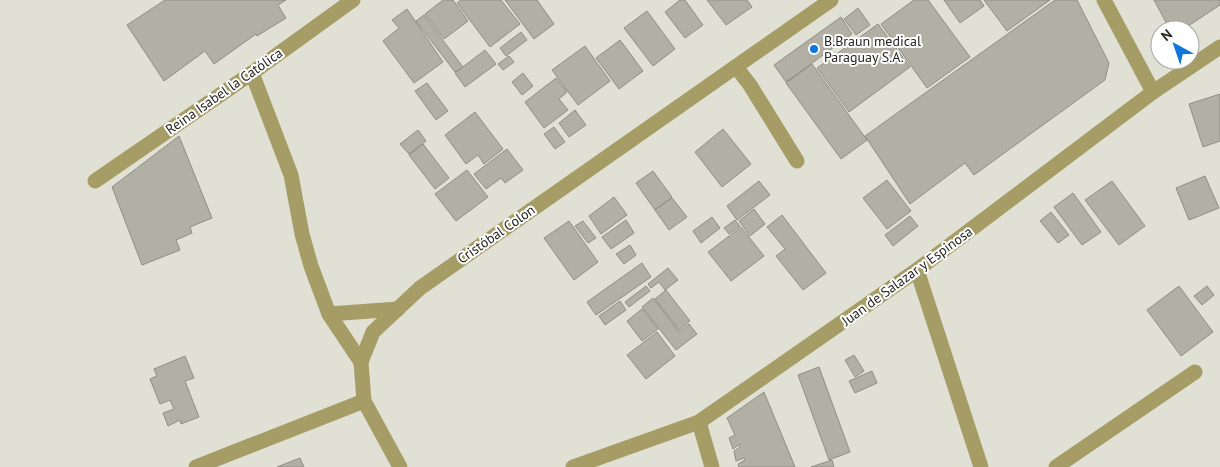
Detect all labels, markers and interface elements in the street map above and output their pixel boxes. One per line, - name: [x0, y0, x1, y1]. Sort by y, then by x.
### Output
- north arrow: [1150, 20, 1200, 70]
- text: N: [1157, 25, 1176, 45]
- place label: B.Braun medical Paraguay S.A.: [824, 32, 921, 66]
- marker: B.Braun medical Paraguay S.A.: [808, 43, 820, 55]
- street label: Reina Isabel la Católica: [162, 44, 286, 138]
- street label: Cristóbal Colon: [454, 201, 538, 267]
- street label: Juan de Salazar y Espinosa: [837, 222, 976, 330]

